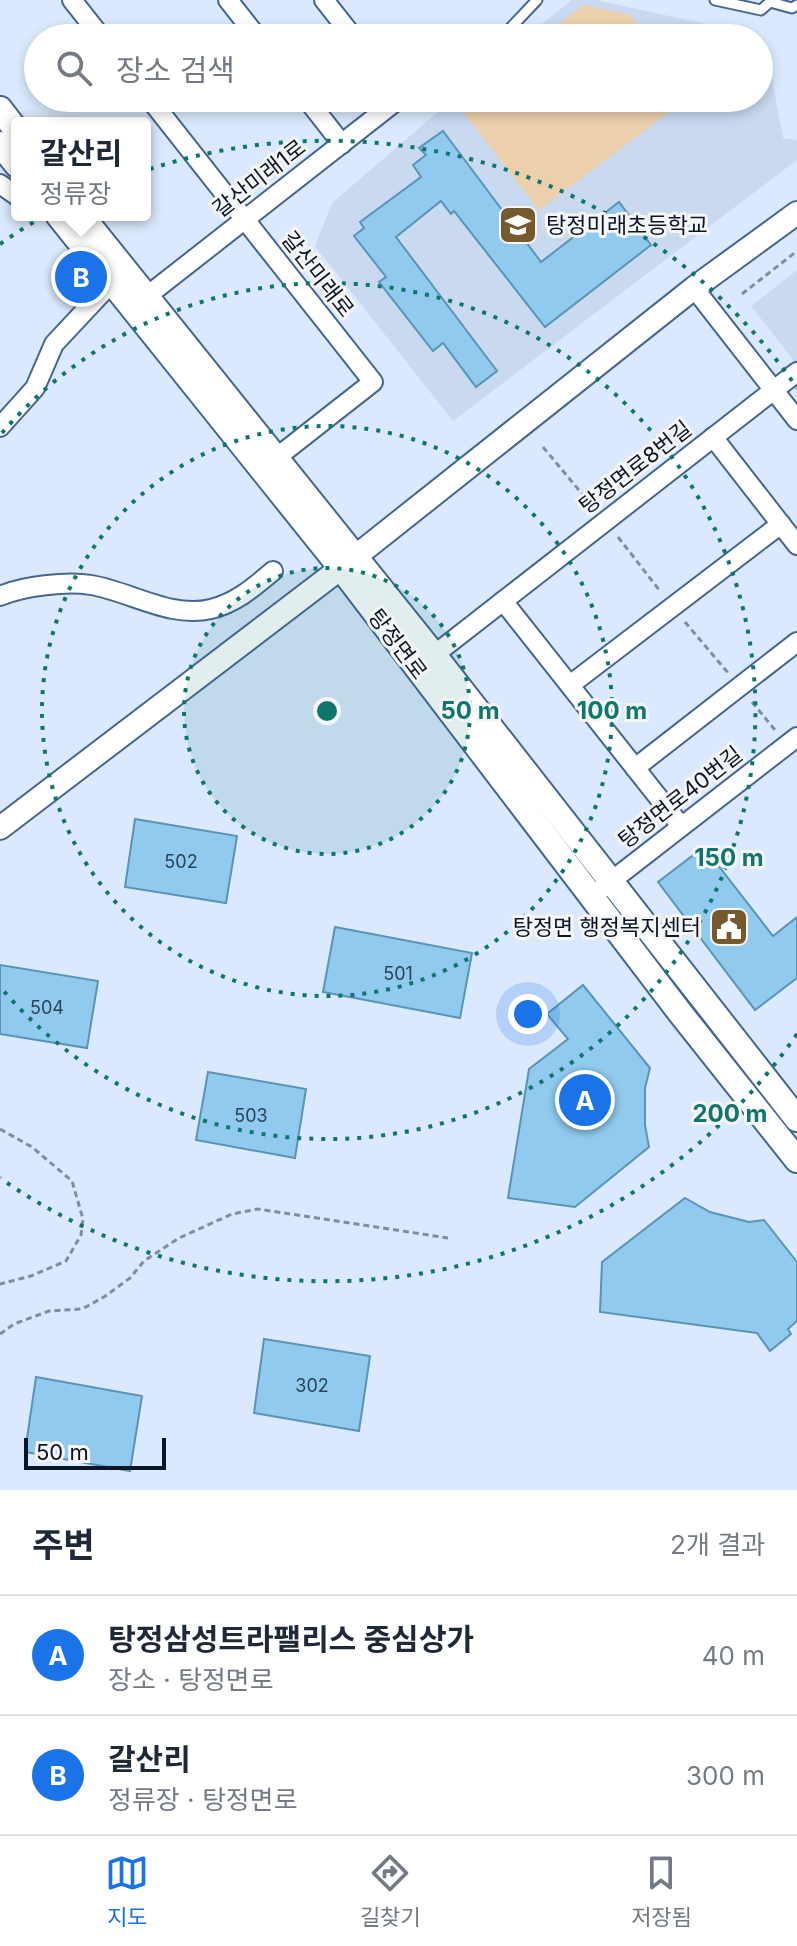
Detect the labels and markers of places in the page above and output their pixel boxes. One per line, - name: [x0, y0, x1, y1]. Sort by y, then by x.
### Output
- school or university icon: 탕정미래초등학교: [497, 204, 539, 246]
- place label: 탕정미래초등학교: [546, 212, 708, 238]
- pin: B: [55, 247, 107, 307]
- centre of rings: [313, 697, 341, 725]
- public building icon: 탕정면 행정복지센터: [708, 906, 750, 948]
- place label: 탕정면 행정복지센터: [513, 914, 701, 940]
- pin: A: [559, 1070, 611, 1130]

